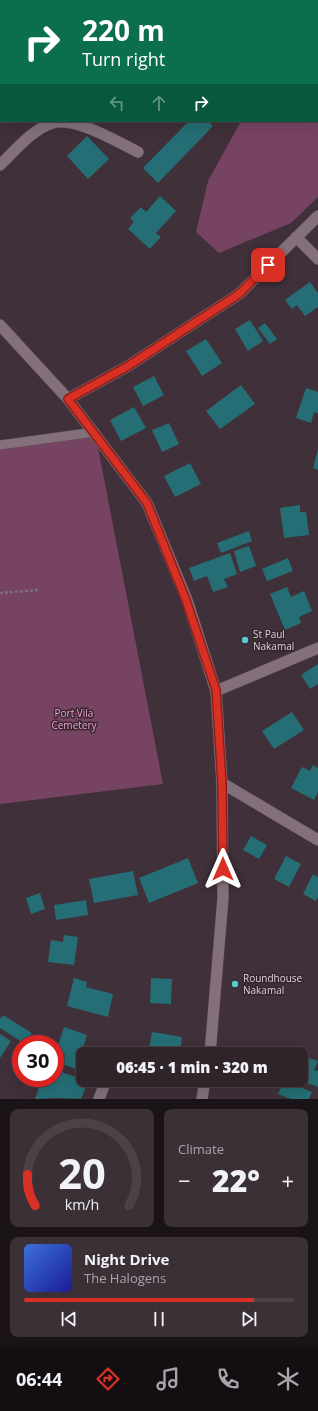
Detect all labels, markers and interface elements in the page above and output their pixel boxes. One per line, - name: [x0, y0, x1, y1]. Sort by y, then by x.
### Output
- text: 220 m: [82, 11, 165, 49]
- icon: right: [16, 16, 68, 68]
- text: Turn right: [82, 47, 165, 71]
- icon: left: [106, 92, 128, 114]
- icon: ahead: [148, 92, 170, 114]
- icon: right: [190, 92, 212, 114]
- pin: [251, 248, 285, 282]
- icon: arrive: [257, 254, 279, 276]
- place label: St Paul Nakamal: [253, 627, 294, 653]
- marker: St Paul Nakamal: [240, 635, 250, 645]
- park label: Port Vila Cemetery: [51, 706, 98, 732]
- position arrow: [202, 848, 244, 890]
- place label: Roundhouse Nakamal: [243, 971, 303, 997]
- marker: Roundhouse Nakamal: [230, 979, 240, 989]
- speed limit sign: 30: [12, 1035, 64, 1087]
- text: 06:45 · 1 min · 320 m: [116, 1057, 268, 1077]
- text: Climate: [178, 1140, 224, 1158]
- text: 20: [58, 1145, 106, 1201]
- text: 22°: [212, 1160, 260, 1201]
- text: −: [178, 1165, 191, 1195]
- text: +: [281, 1165, 294, 1195]
- text: km/h: [65, 1195, 99, 1214]
- text: Night Drive: [84, 1249, 169, 1269]
- text: The Halogens: [84, 1269, 166, 1287]
- icon: previous: [58, 1308, 80, 1330]
- icon: pause: [148, 1308, 170, 1330]
- icon: next: [238, 1308, 260, 1330]
- icon: directions: [94, 1365, 122, 1393]
- icon: music: [154, 1365, 182, 1393]
- icon: phone: [214, 1365, 242, 1393]
- icon: climate: [274, 1365, 302, 1393]
- text: 06:44: [16, 1367, 62, 1391]

